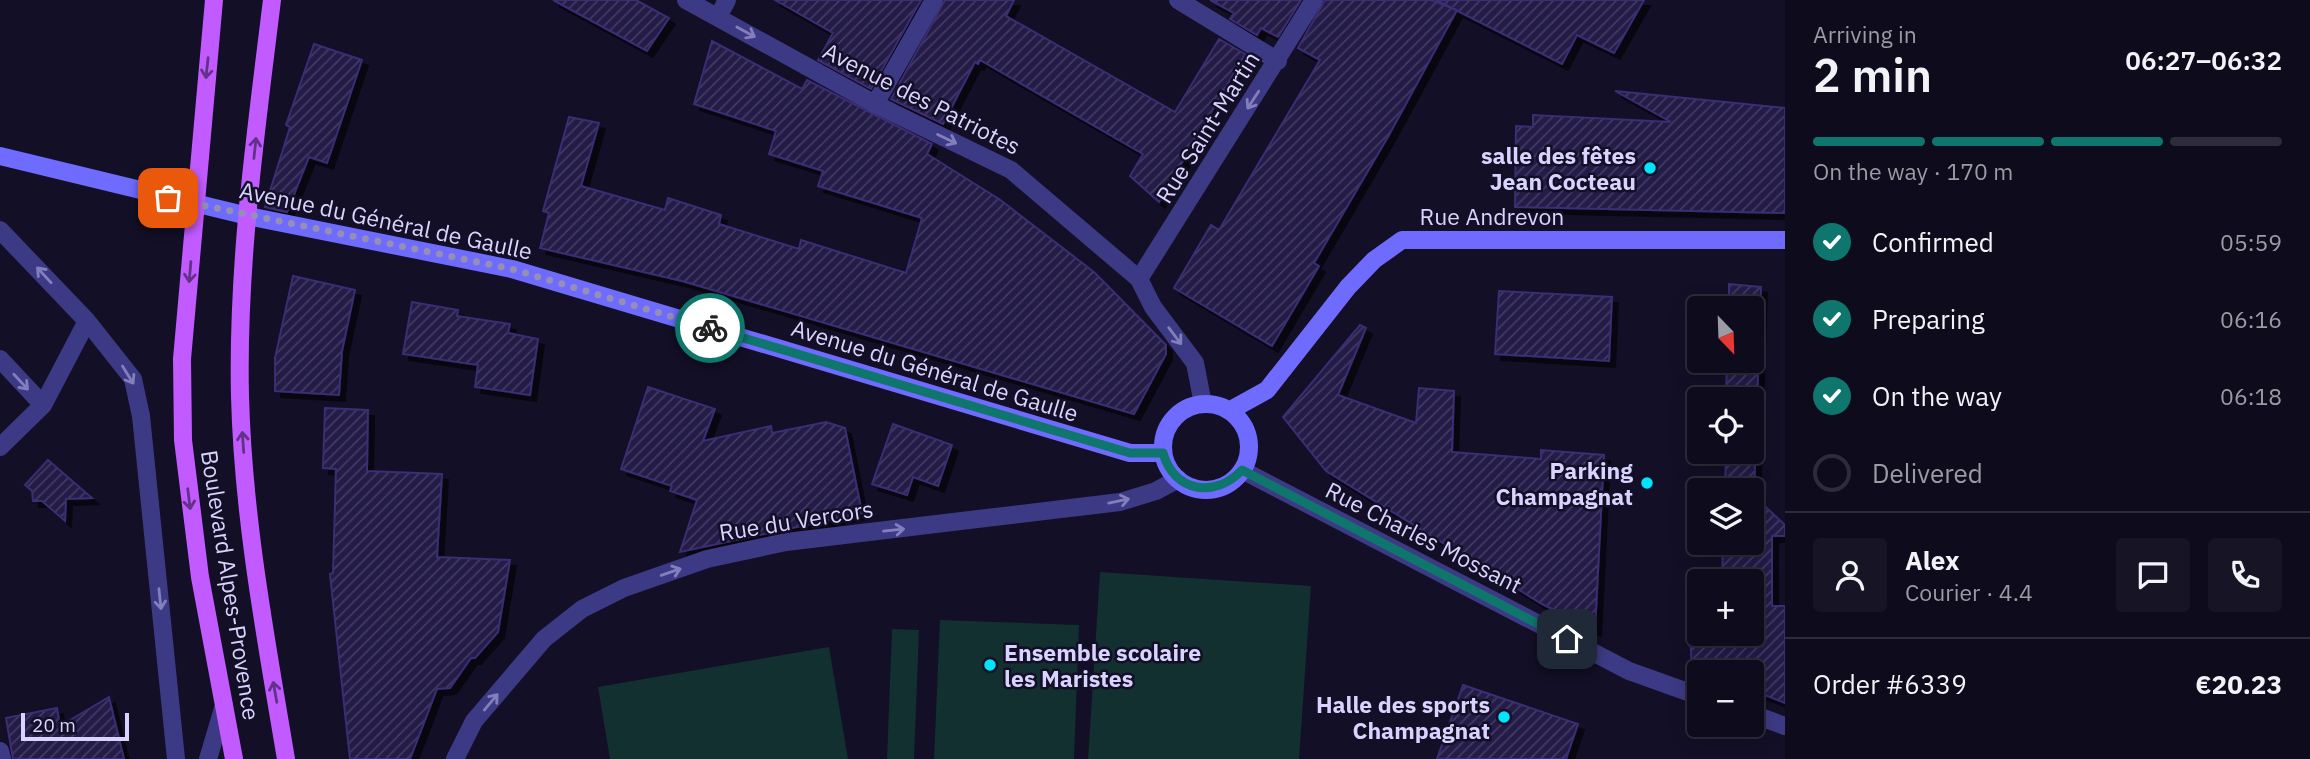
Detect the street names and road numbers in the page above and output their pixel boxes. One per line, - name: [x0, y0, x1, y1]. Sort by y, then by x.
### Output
- street label: Avenue des Patriotes: [818, 35, 1026, 161]
- street label: Rue Saint-Martin: [1148, 45, 1266, 209]
- street label: Avenue du Général de Gaulle: [237, 174, 535, 266]
- street label: Rue Andrevon: [1420, 201, 1564, 231]
- street label: Avenue du Général de Gaulle: [788, 312, 1082, 428]
- street label: Boulevard Alpes-Provence: [195, 448, 267, 722]
- street label: Rue Charles Mossant: [1321, 474, 1527, 600]
- street label: Rue du Vercors: [717, 493, 875, 547]

